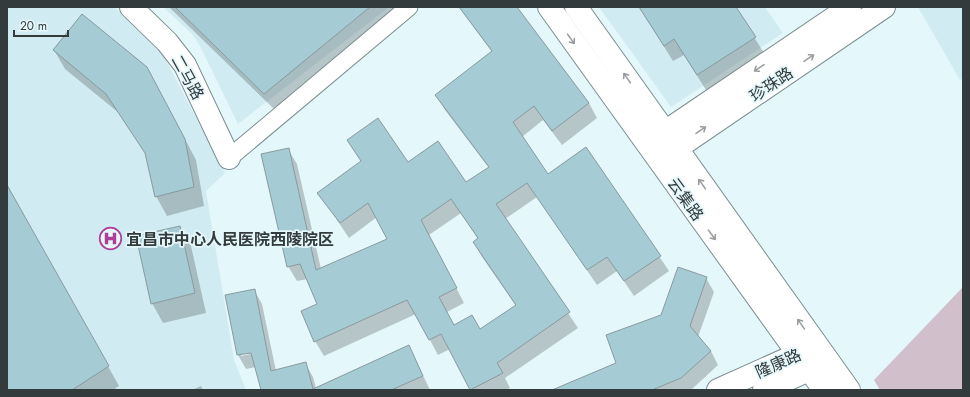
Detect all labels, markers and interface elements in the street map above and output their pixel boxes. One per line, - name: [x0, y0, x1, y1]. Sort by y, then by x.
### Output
- scale bar: [14, 12, 68, 38]
- text: 20 m: [20, 17, 47, 35]
- one-way arrow: [567, 33, 575, 44]
- street label: 二马路: [166, 51, 209, 104]
- one-way arrow: [803, 54, 814, 62]
- street label: 珍珠路: [745, 61, 798, 107]
- one-way arrow: [754, 64, 765, 72]
- one-way arrow: [623, 73, 631, 84]
- one-way arrow: [696, 126, 707, 134]
- street label: 云集路: [662, 173, 709, 225]
- one-way arrow: [698, 179, 706, 190]
- hospital icon: 宜昌市中心人民医院西陵院区: [97, 226, 123, 252]
- place label: 宜昌市中心人民医院西陵院区: [126, 228, 334, 251]
- one-way arrow: [708, 230, 716, 241]
- one-way arrow: [797, 319, 805, 330]
- street label: 隆康路: [752, 343, 805, 384]

